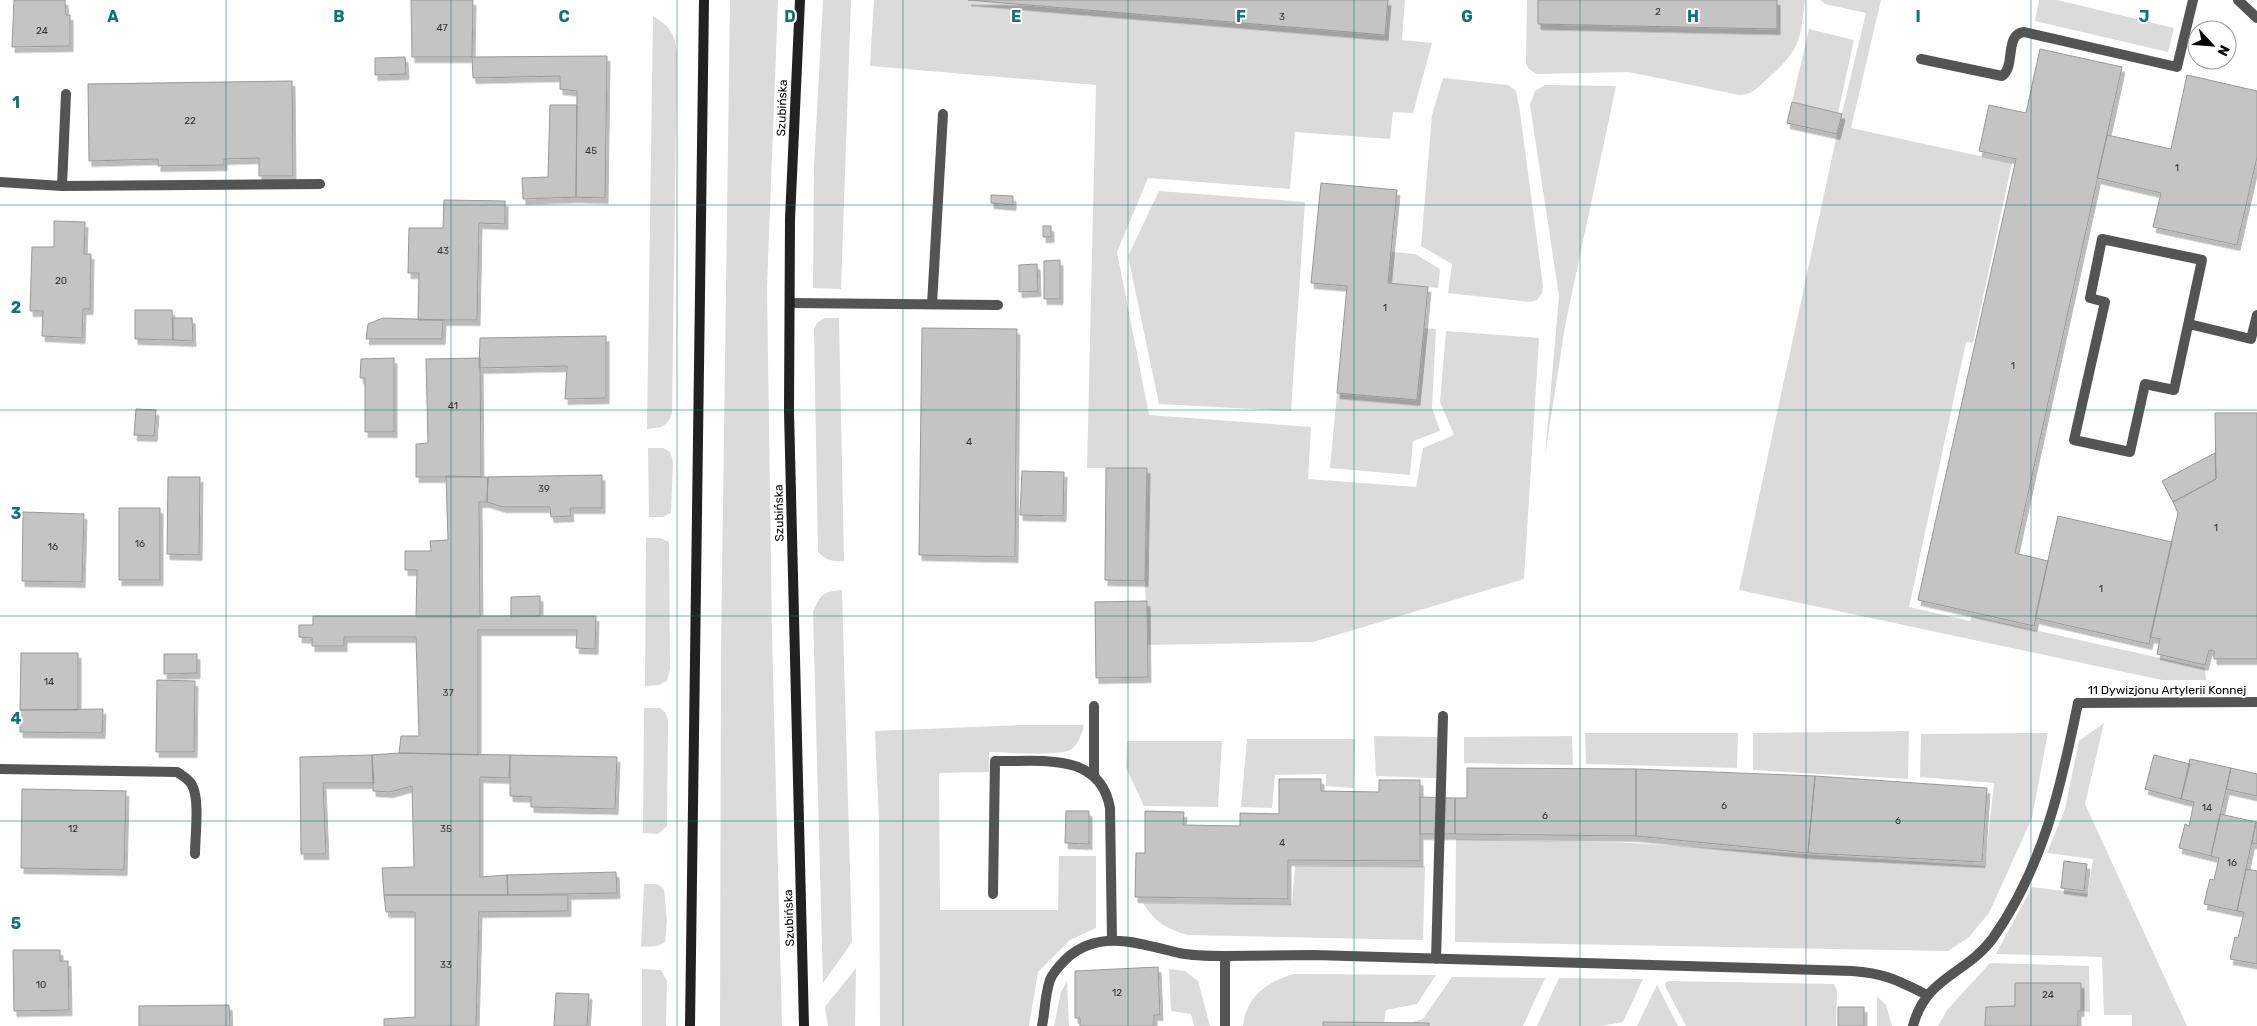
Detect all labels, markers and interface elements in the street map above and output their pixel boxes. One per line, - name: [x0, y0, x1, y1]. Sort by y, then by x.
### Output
- house number: 2: [1655, 6, 1661, 18]
- text: A: [107, 7, 119, 26]
- text: B: [333, 7, 345, 26]
- text: C: [558, 7, 570, 26]
- text: D: [784, 7, 796, 26]
- text: E: [1011, 7, 1021, 26]
- text: F: [1236, 7, 1246, 26]
- text: G: [1461, 7, 1473, 26]
- text: H: [1687, 7, 1699, 26]
- text: I: [1915, 7, 1921, 26]
- text: J: [2139, 7, 2149, 26]
- house number: 3: [1279, 11, 1285, 23]
- north arrow: [2187, 20, 2237, 70]
- house number: 47: [436, 22, 448, 34]
- house number: 24: [36, 25, 48, 37]
- text: N: [2213, 42, 2233, 59]
- street label: Szubińska: [774, 79, 790, 137]
- text: 1: [12, 93, 20, 112]
- house number: 22: [184, 115, 196, 127]
- house number: 45: [585, 145, 597, 157]
- house number: 1: [2175, 162, 2179, 174]
- house number: 43: [437, 245, 449, 257]
- house number: 20: [55, 275, 67, 287]
- text: 2: [11, 298, 21, 317]
- house number: 1: [1383, 302, 1387, 314]
- house number: 1: [2011, 360, 2015, 372]
- house number: 41: [448, 400, 458, 412]
- house number: 4: [966, 436, 972, 448]
- house number: 39: [538, 483, 550, 495]
- street label: Szubińska: [772, 484, 786, 542]
- text: 3: [11, 504, 21, 523]
- house number: 1: [2214, 522, 2218, 534]
- house number: 16: [135, 538, 145, 550]
- house number: 16: [48, 541, 58, 553]
- house number: 1: [2099, 583, 2103, 595]
- house number: 14: [44, 676, 54, 688]
- street label: 11 Dywizjonu Artylerii Konnej: [2088, 683, 2246, 697]
- house number: 37: [442, 687, 454, 699]
- text: 4: [11, 709, 22, 728]
- house number: 6: [1721, 800, 1727, 812]
- house number: 14: [2202, 802, 2212, 814]
- house number: 6: [1542, 810, 1548, 822]
- house number: 6: [1895, 815, 1901, 827]
- house number: 12: [68, 823, 78, 835]
- house number: 35: [440, 823, 452, 835]
- house number: 4: [1279, 837, 1285, 849]
- house number: 16: [2227, 857, 2237, 869]
- street label: Szubińska: [781, 889, 797, 947]
- text: 5: [11, 914, 21, 933]
- house number: 33: [440, 959, 452, 971]
- house number: 10: [36, 979, 46, 991]
- house number: 12: [1112, 987, 1122, 999]
- house number: 24: [2042, 989, 2054, 1001]

